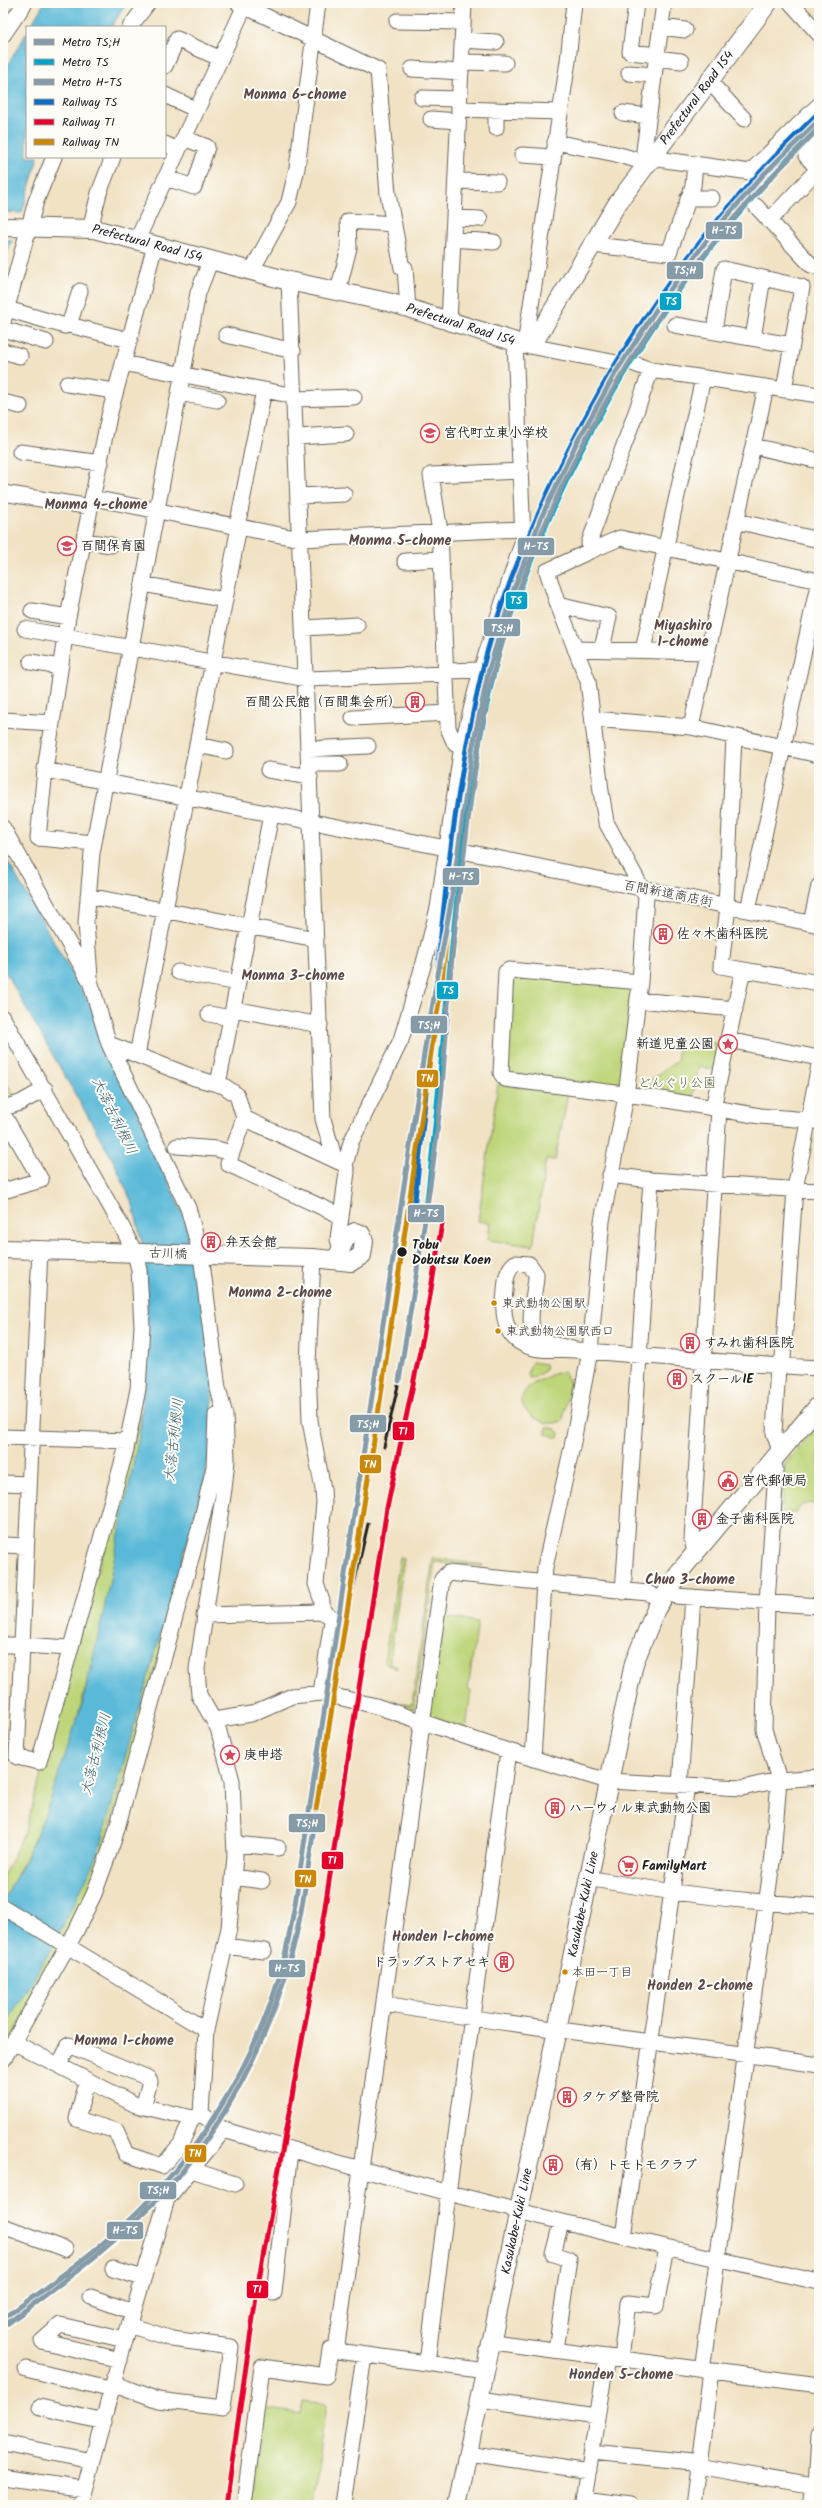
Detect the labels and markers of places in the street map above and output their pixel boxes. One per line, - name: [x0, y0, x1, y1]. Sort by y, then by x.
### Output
- school or university icon: 宮代町立東小学校: [419, 422, 441, 444]
- place label: 宮代町立東小学校: [444, 423, 548, 444]
- school or university icon: 百間保育園: [56, 535, 78, 557]
- place label: 百間保育園: [81, 536, 146, 557]
- building icon: 百間公民館（百間集会所）: [404, 691, 426, 713]
- place label: 百間公民館（百間集会所）: [245, 692, 401, 713]
- building icon: 佐々木歯科医院: [652, 923, 674, 945]
- place label: 佐々木歯科医院: [677, 924, 768, 945]
- place icon: 新道児童公園: [717, 1033, 739, 1055]
- place label: 新道児童公園: [636, 1034, 714, 1055]
- building icon: 弁天会館: [200, 1231, 222, 1253]
- place label: 弁天会館: [225, 1232, 277, 1253]
- place label: Tobu Dobutsu Koen: [412, 1235, 491, 1271]
- marker: Tobu Dobutsu Koen: [395, 1245, 409, 1259]
- place label: 東武動物公園駅: [502, 1294, 586, 1313]
- marker: 東武動物公園駅: [489, 1298, 499, 1308]
- place label: 東武動物公園駅西口: [506, 1322, 614, 1341]
- marker: 東武動物公園駅西口: [493, 1326, 503, 1336]
- building icon: すみれ歯科医院: [679, 1332, 701, 1354]
- place label: すみれ歯科医院: [704, 1333, 794, 1354]
- building icon: スクールIE: [666, 1368, 688, 1390]
- place label: スクールIE: [691, 1369, 754, 1390]
- public building icon: 宮代郵便局: [717, 1470, 739, 1492]
- place label: 宮代郵便局: [742, 1471, 807, 1492]
- building icon: 金子歯科医院: [691, 1508, 713, 1530]
- place label: 金子歯科医院: [716, 1509, 794, 1530]
- place icon: 庚申塔: [219, 1744, 241, 1766]
- place label: 庚申塔: [244, 1745, 283, 1766]
- building icon: ハーウィル東武動物公園: [544, 1797, 566, 1819]
- place label: ハーウィル東武動物公園: [569, 1798, 711, 1819]
- supermarket icon: FamilyMart: [617, 1855, 639, 1877]
- place label: FamilyMart: [642, 1856, 707, 1877]
- building icon: ドラッグストアセキ: [493, 1951, 515, 1973]
- place label: ドラッグストアセキ: [373, 1952, 490, 1973]
- place label: 本田一丁目: [572, 1963, 632, 1982]
- marker: 本田一丁目: [560, 1967, 570, 1977]
- building icon: タケダ整骨院: [556, 2086, 578, 2108]
- place label: タケダ整骨院: [581, 2087, 659, 2108]
- building icon: （有）トモトモクラブ: [542, 2154, 564, 2176]
- place label: （有）トモトモクラブ: [567, 2155, 697, 2176]

